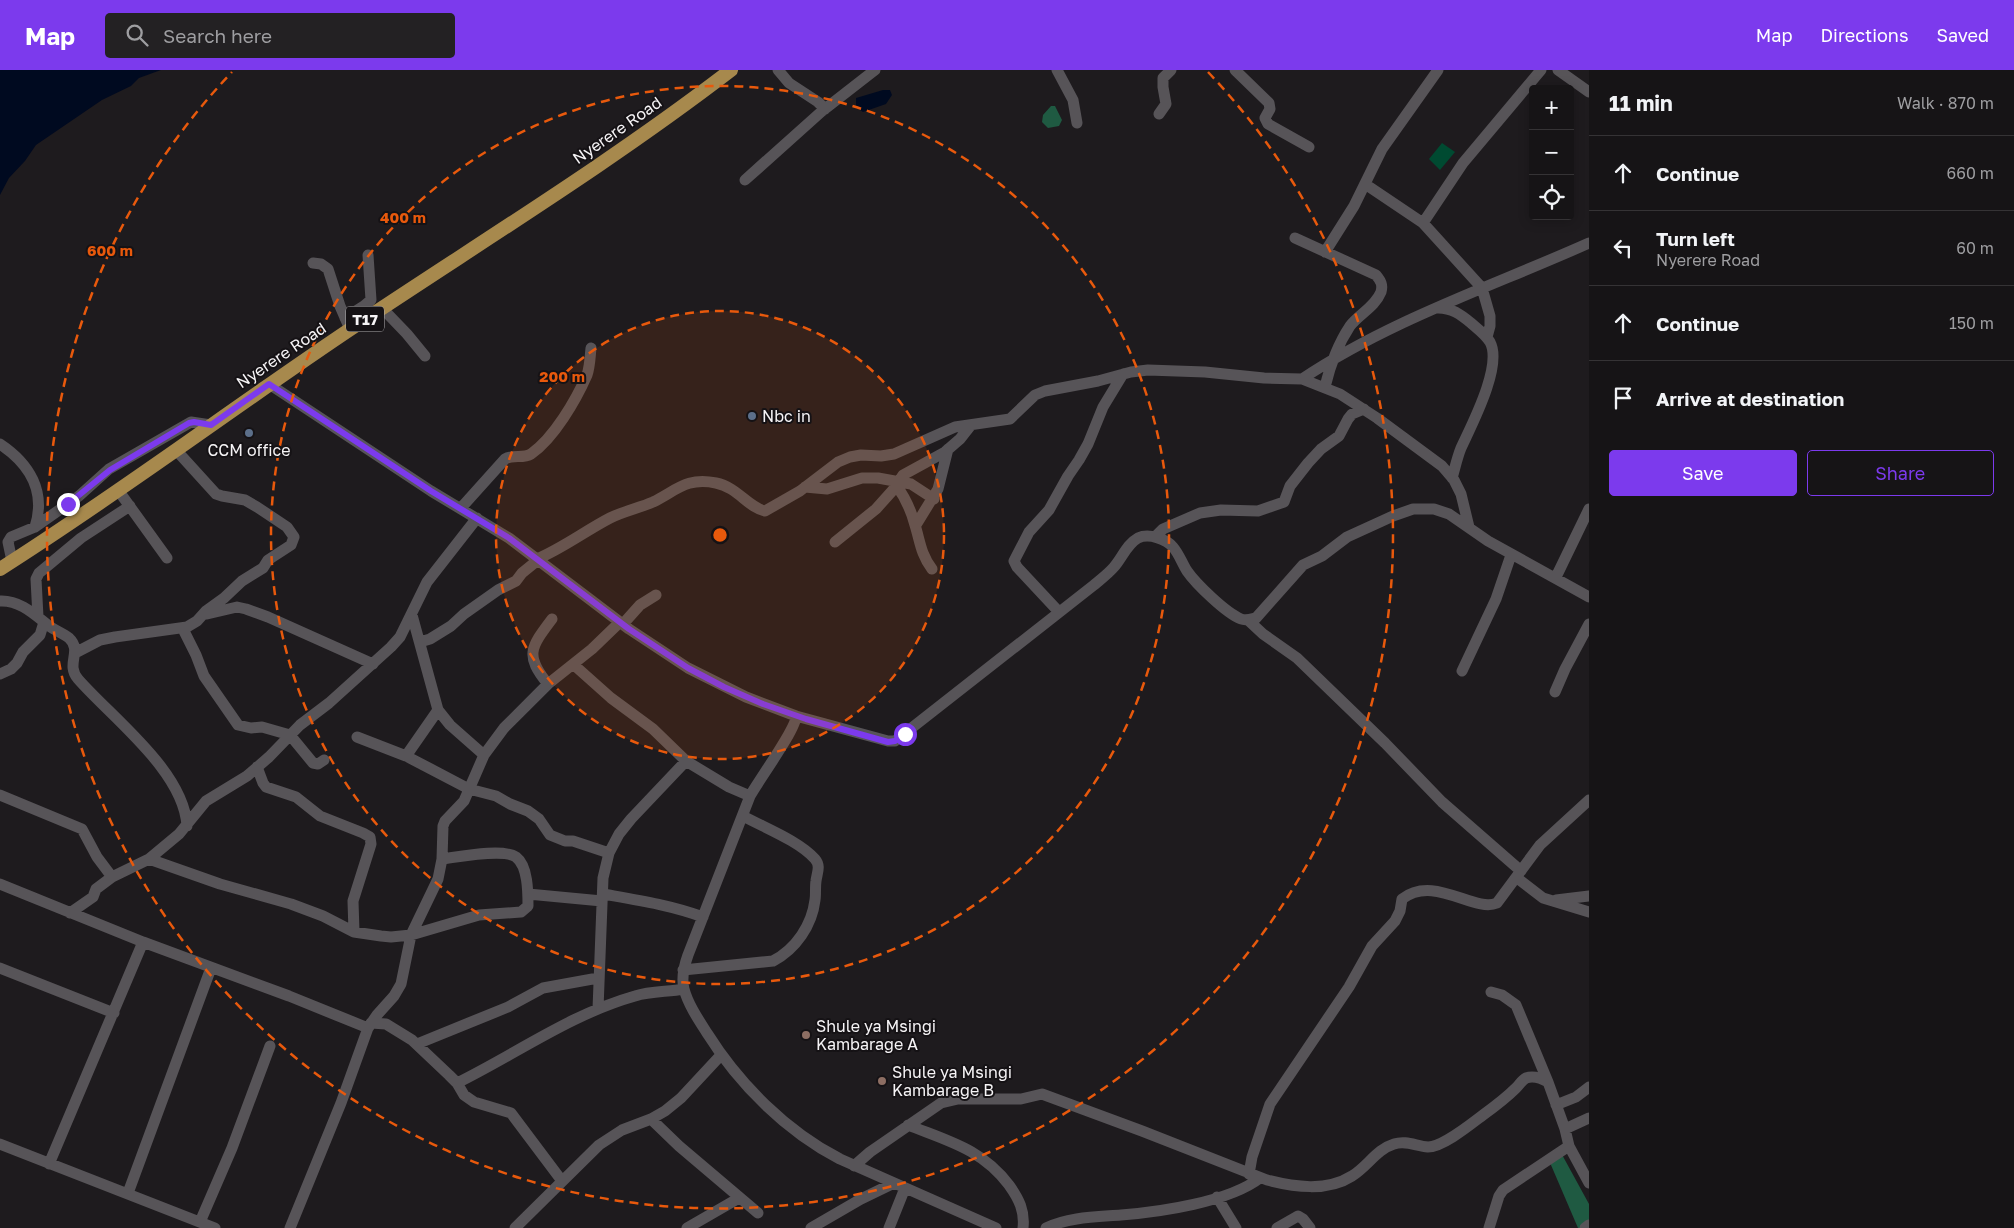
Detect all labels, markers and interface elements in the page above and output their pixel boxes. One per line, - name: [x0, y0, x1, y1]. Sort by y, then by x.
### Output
- search box: [105, 13, 455, 58]
- text: Map: [25, 21, 75, 50]
- icon: search: [123, 21, 151, 49]
- text: Search here: [163, 24, 272, 47]
- text: Map: [1756, 24, 1792, 46]
- text: Directions: [1820, 24, 1908, 46]
- text: Saved: [1936, 24, 1989, 46]
- map controls: [1529, 85, 1574, 220]
- button: +: [1529, 85, 1574, 130]
- text: 11 min: [1609, 90, 1673, 116]
- street label: Nyerere Road: [569, 92, 665, 168]
- text: Walk · 870 m: [1897, 93, 1994, 113]
- button: −: [1529, 130, 1574, 175]
- icon: ahead: [1609, 159, 1637, 187]
- text: Continue: [1656, 162, 1739, 185]
- text: 660 m: [1947, 163, 1994, 183]
- button: locate: [1529, 175, 1574, 220]
- text: 400 m: [380, 208, 426, 226]
- text: Turn left: [1656, 227, 1735, 250]
- icon: left: [1609, 234, 1637, 262]
- text: 60 m: [1956, 238, 1994, 258]
- text: 600 m: [87, 241, 133, 259]
- text: Nyerere Road: [1656, 250, 1760, 270]
- road number: T17: [346, 306, 384, 332]
- icon: ahead: [1609, 309, 1637, 337]
- text: Continue: [1656, 312, 1739, 335]
- text: 150 m: [1949, 313, 1994, 333]
- street label: Nyerere Road: [232, 318, 330, 392]
- text: 200 m: [539, 367, 585, 385]
- icon: arrive: [1609, 384, 1637, 412]
- text: Arrive at destination: [1656, 387, 1844, 410]
- place label: Nbc in: [762, 406, 811, 426]
- marker: Nbc in: [746, 410, 758, 422]
- marker: CCM office: [243, 427, 255, 439]
- place label: CCM office: [207, 440, 291, 460]
- button: Save: [1609, 450, 1797, 496]
- button: Share: [1807, 450, 1994, 496]
- route end: [57, 493, 80, 516]
- centre of rings: [711, 526, 729, 544]
- route start: [894, 723, 917, 746]
- place label: Shule ya Msingi Kambarage A: [816, 1016, 936, 1054]
- marker: Shule ya Msingi Kambarage A: [800, 1029, 812, 1041]
- place label: Shule ya Msingi Kambarage B: [892, 1062, 1012, 1100]
- marker: Shule ya Msingi Kambarage B: [876, 1075, 888, 1087]

